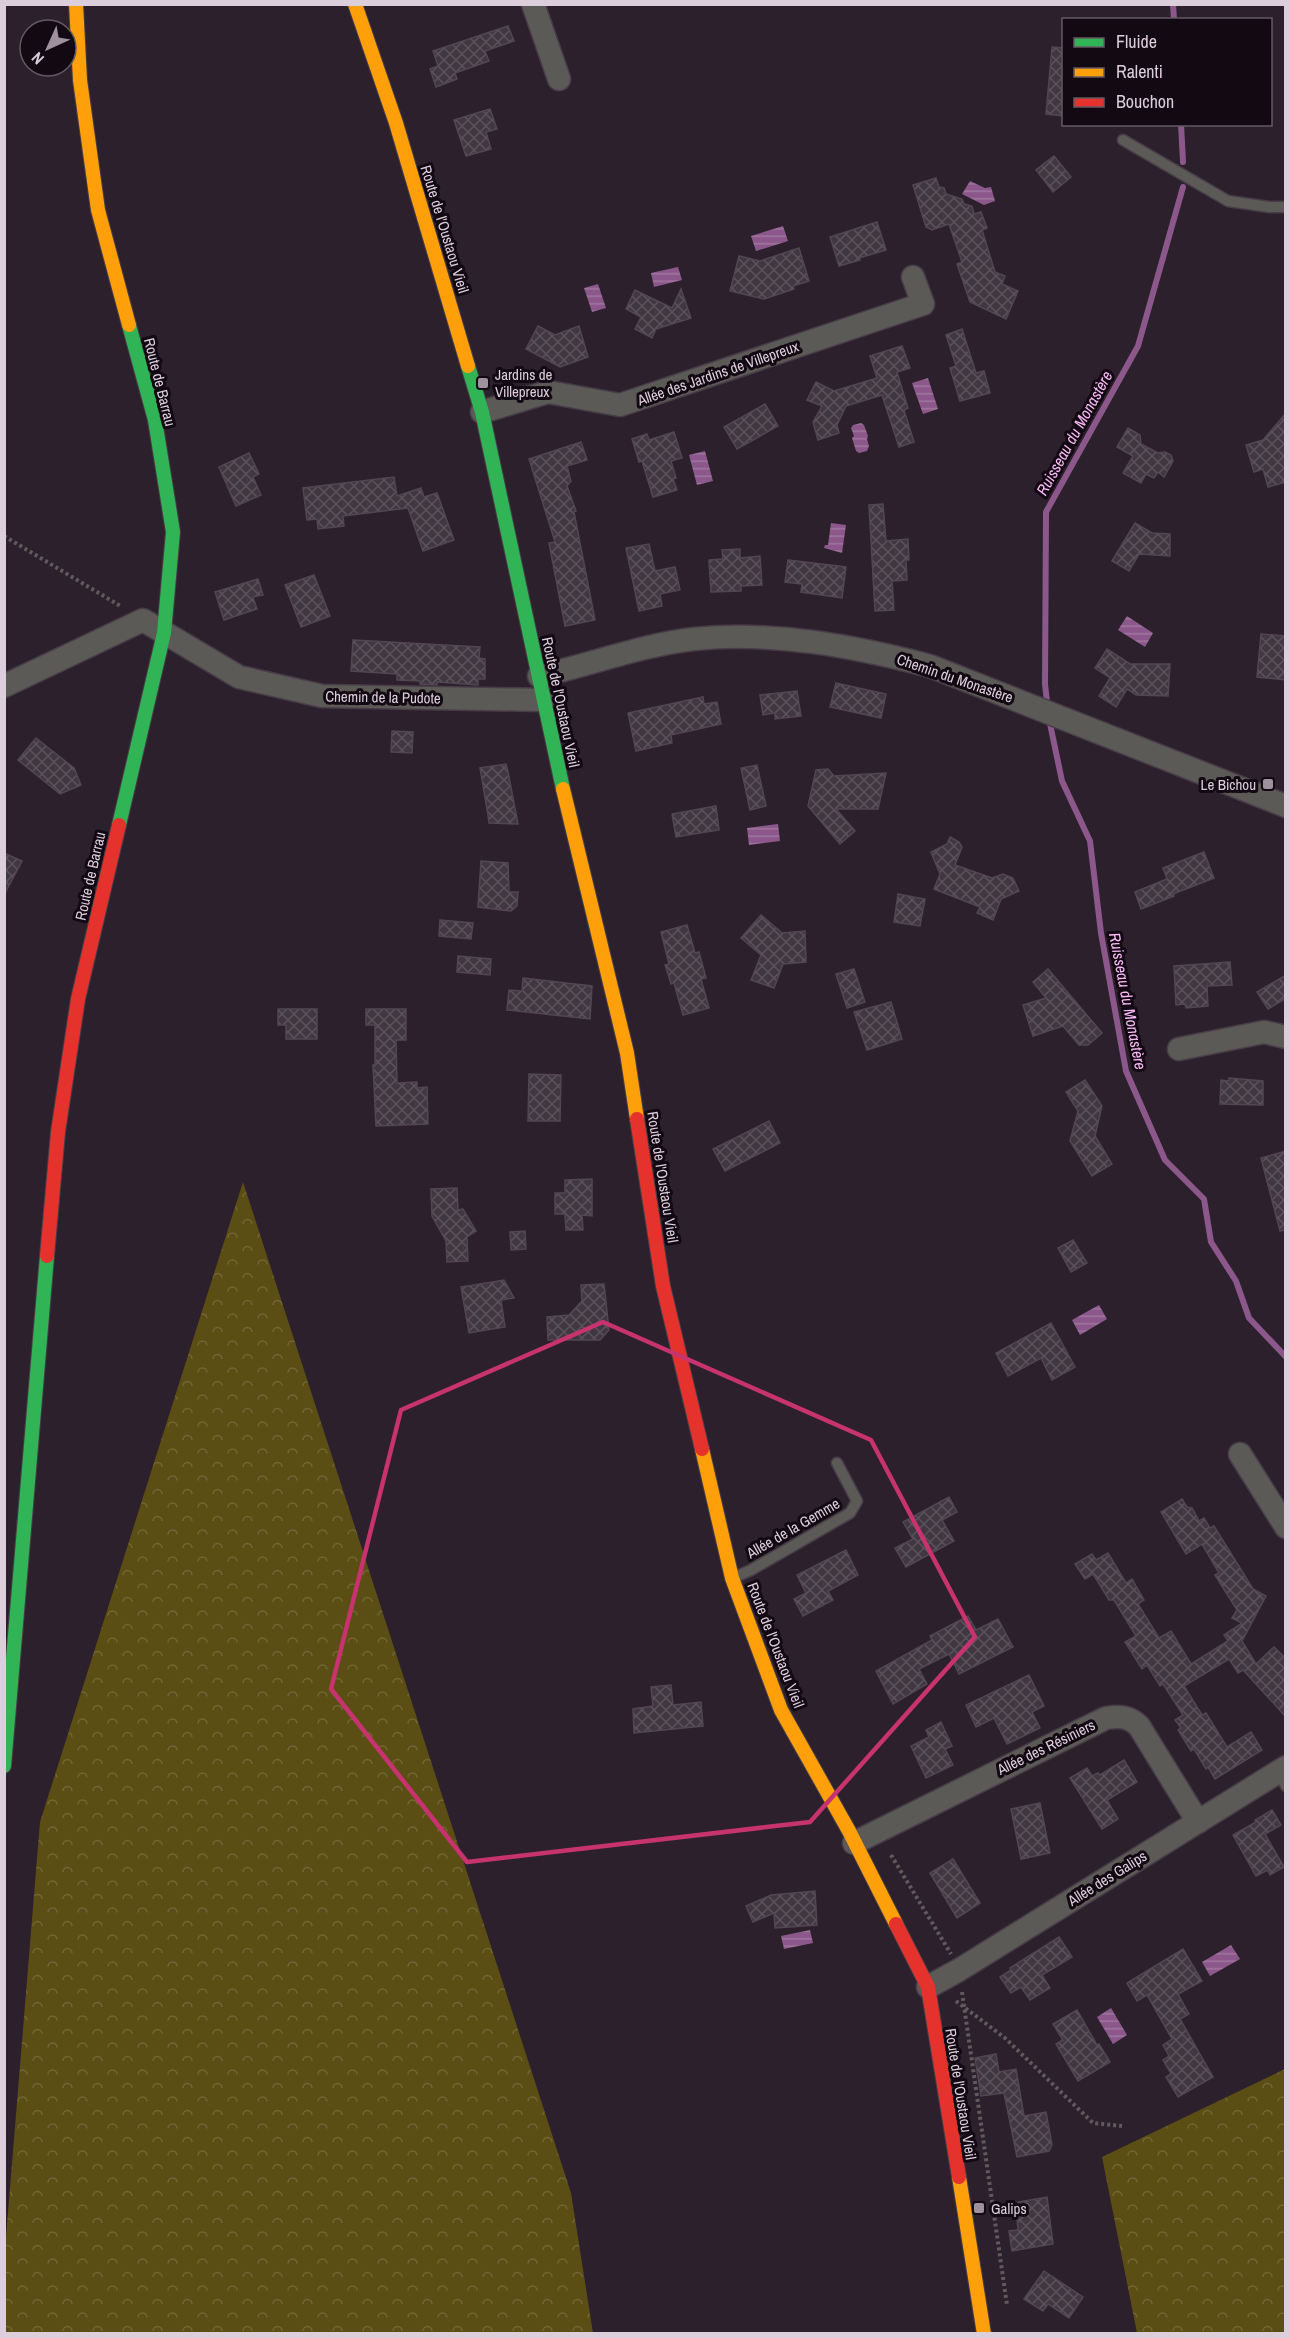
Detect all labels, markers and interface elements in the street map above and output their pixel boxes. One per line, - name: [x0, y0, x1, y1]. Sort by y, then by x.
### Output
- north arrow: [18, 18, 78, 78]
- legend: [1062, 18, 1272, 126]
- text: Fluide: [1116, 29, 1157, 54]
- text: N: [26, 47, 49, 70]
- text: Ralenti: [1116, 59, 1163, 84]
- text: Bouchon: [1116, 89, 1174, 114]
- street label: Route de l'Oustaou Vieil: [416, 162, 474, 296]
- street label: Allée des Jardins de Villepreux: [634, 335, 802, 411]
- street label: Route de Barrau: [139, 336, 181, 428]
- place label: Jardins de Villepreux: [495, 364, 553, 402]
- water label: Ruisseau du Monastère: [1031, 367, 1117, 499]
- marker: Jardins de Villepreux: [476, 376, 490, 390]
- street label: Route de l'Oustaou Vieil: [537, 635, 585, 769]
- street label: Chemin du Monastère: [894, 648, 1016, 708]
- street label: Chemin de la Pudote: [325, 685, 441, 709]
- place label: Le Bichou: [1201, 774, 1256, 795]
- marker: Le Bichou: [1261, 777, 1275, 791]
- street label: Route de Barrau: [70, 830, 110, 922]
- water label: Ruisseau du Monastère: [1104, 931, 1152, 1071]
- street label: Route de l'Oustaou Vieil: [642, 1110, 684, 1244]
- street label: Allée de la Gemme: [742, 1493, 844, 1564]
- street label: Route de l'Oustaou Vieil: [742, 1579, 810, 1711]
- street label: Allée des Résiniers: [993, 1714, 1099, 1780]
- street label: Allée des Galips: [1063, 1845, 1151, 1911]
- street label: Route de l'Oustaou Vieil: [940, 2027, 982, 2161]
- place label: Galips: [991, 2198, 1027, 2219]
- marker: Galips: [972, 2201, 986, 2215]

